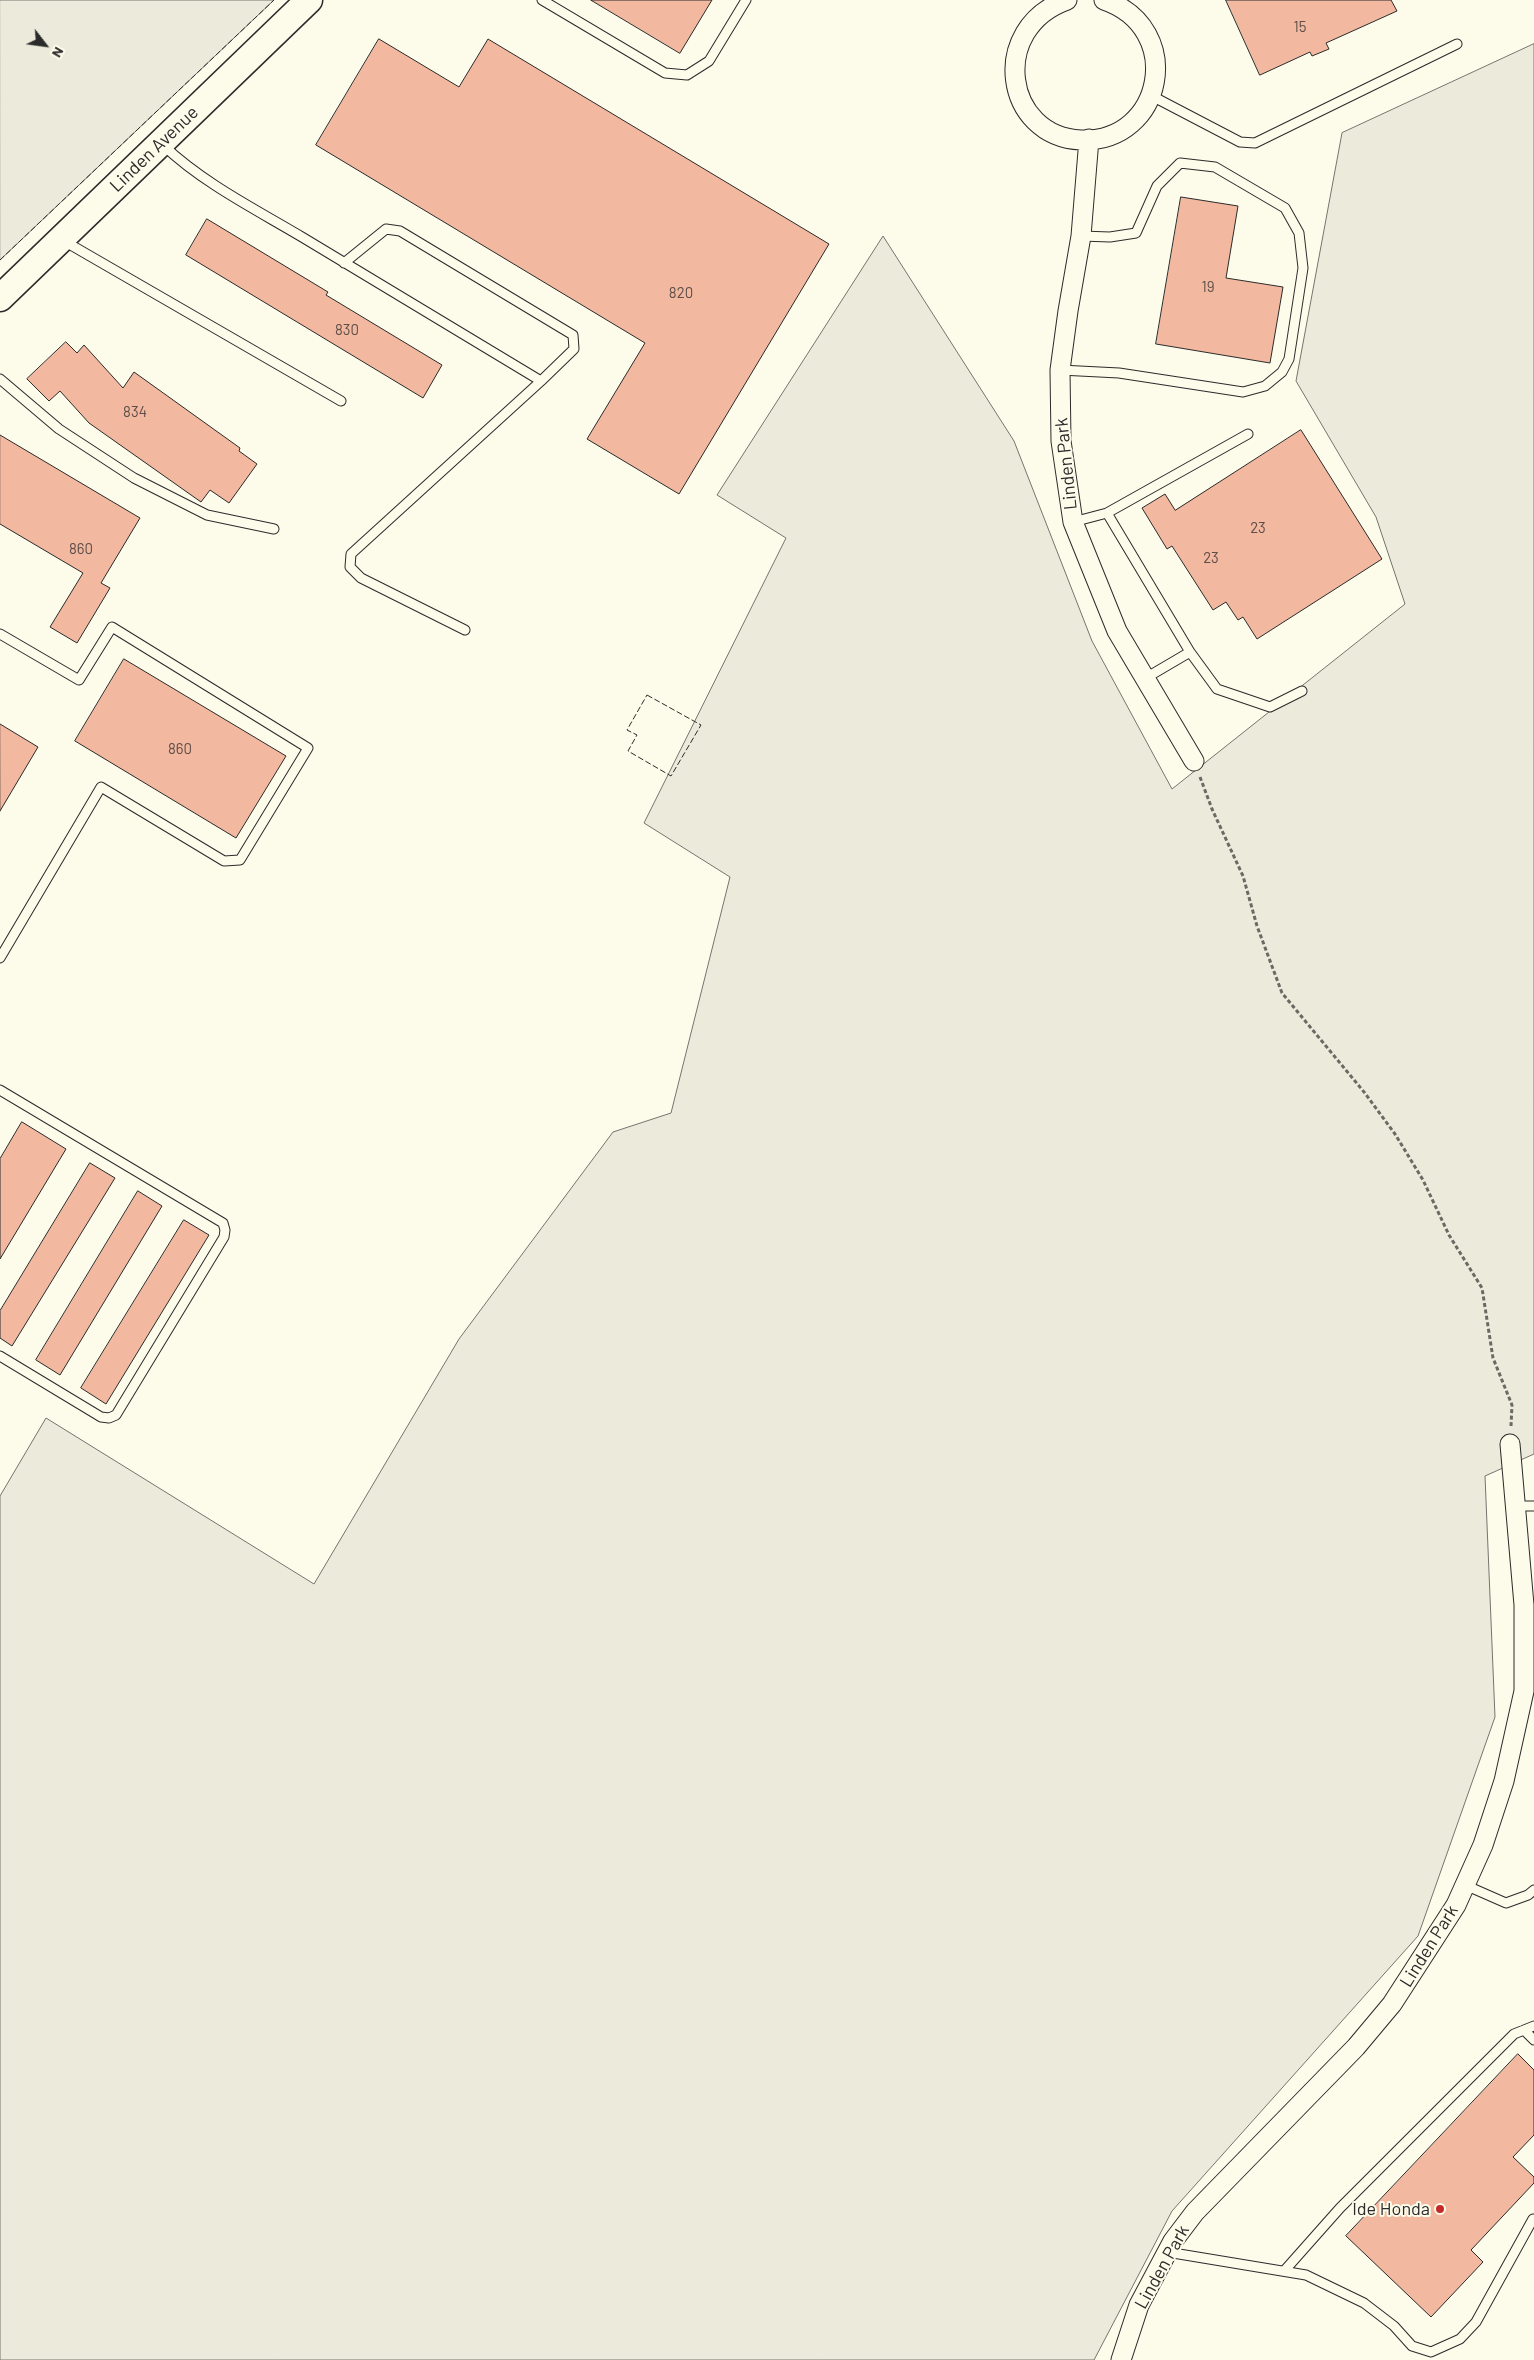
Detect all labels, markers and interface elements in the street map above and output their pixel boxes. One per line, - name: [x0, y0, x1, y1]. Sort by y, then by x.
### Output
- house number: 15: [1294, 18, 1306, 36]
- north arrow: [20, 20, 70, 70]
- text: N: [49, 44, 68, 61]
- street label: Linden Avenue: [105, 102, 203, 196]
- house number: 19: [1201, 278, 1215, 296]
- house number: 820: [669, 284, 693, 302]
- house number: 830: [335, 321, 359, 339]
- house number: 834: [123, 403, 147, 421]
- street label: Linden Park: [1050, 417, 1082, 511]
- house number: 23: [1250, 519, 1266, 537]
- house number: 860: [69, 540, 93, 558]
- house number: 23: [1203, 549, 1219, 567]
- house number: 860: [168, 740, 192, 758]
- street label: Linden Park: [1395, 1901, 1463, 1991]
- place label: Ide Honda: [1352, 2198, 1430, 2220]
- marker: Ide Honda: [1434, 2203, 1446, 2215]
- street label: Linden Park: [1130, 2221, 1194, 2313]

